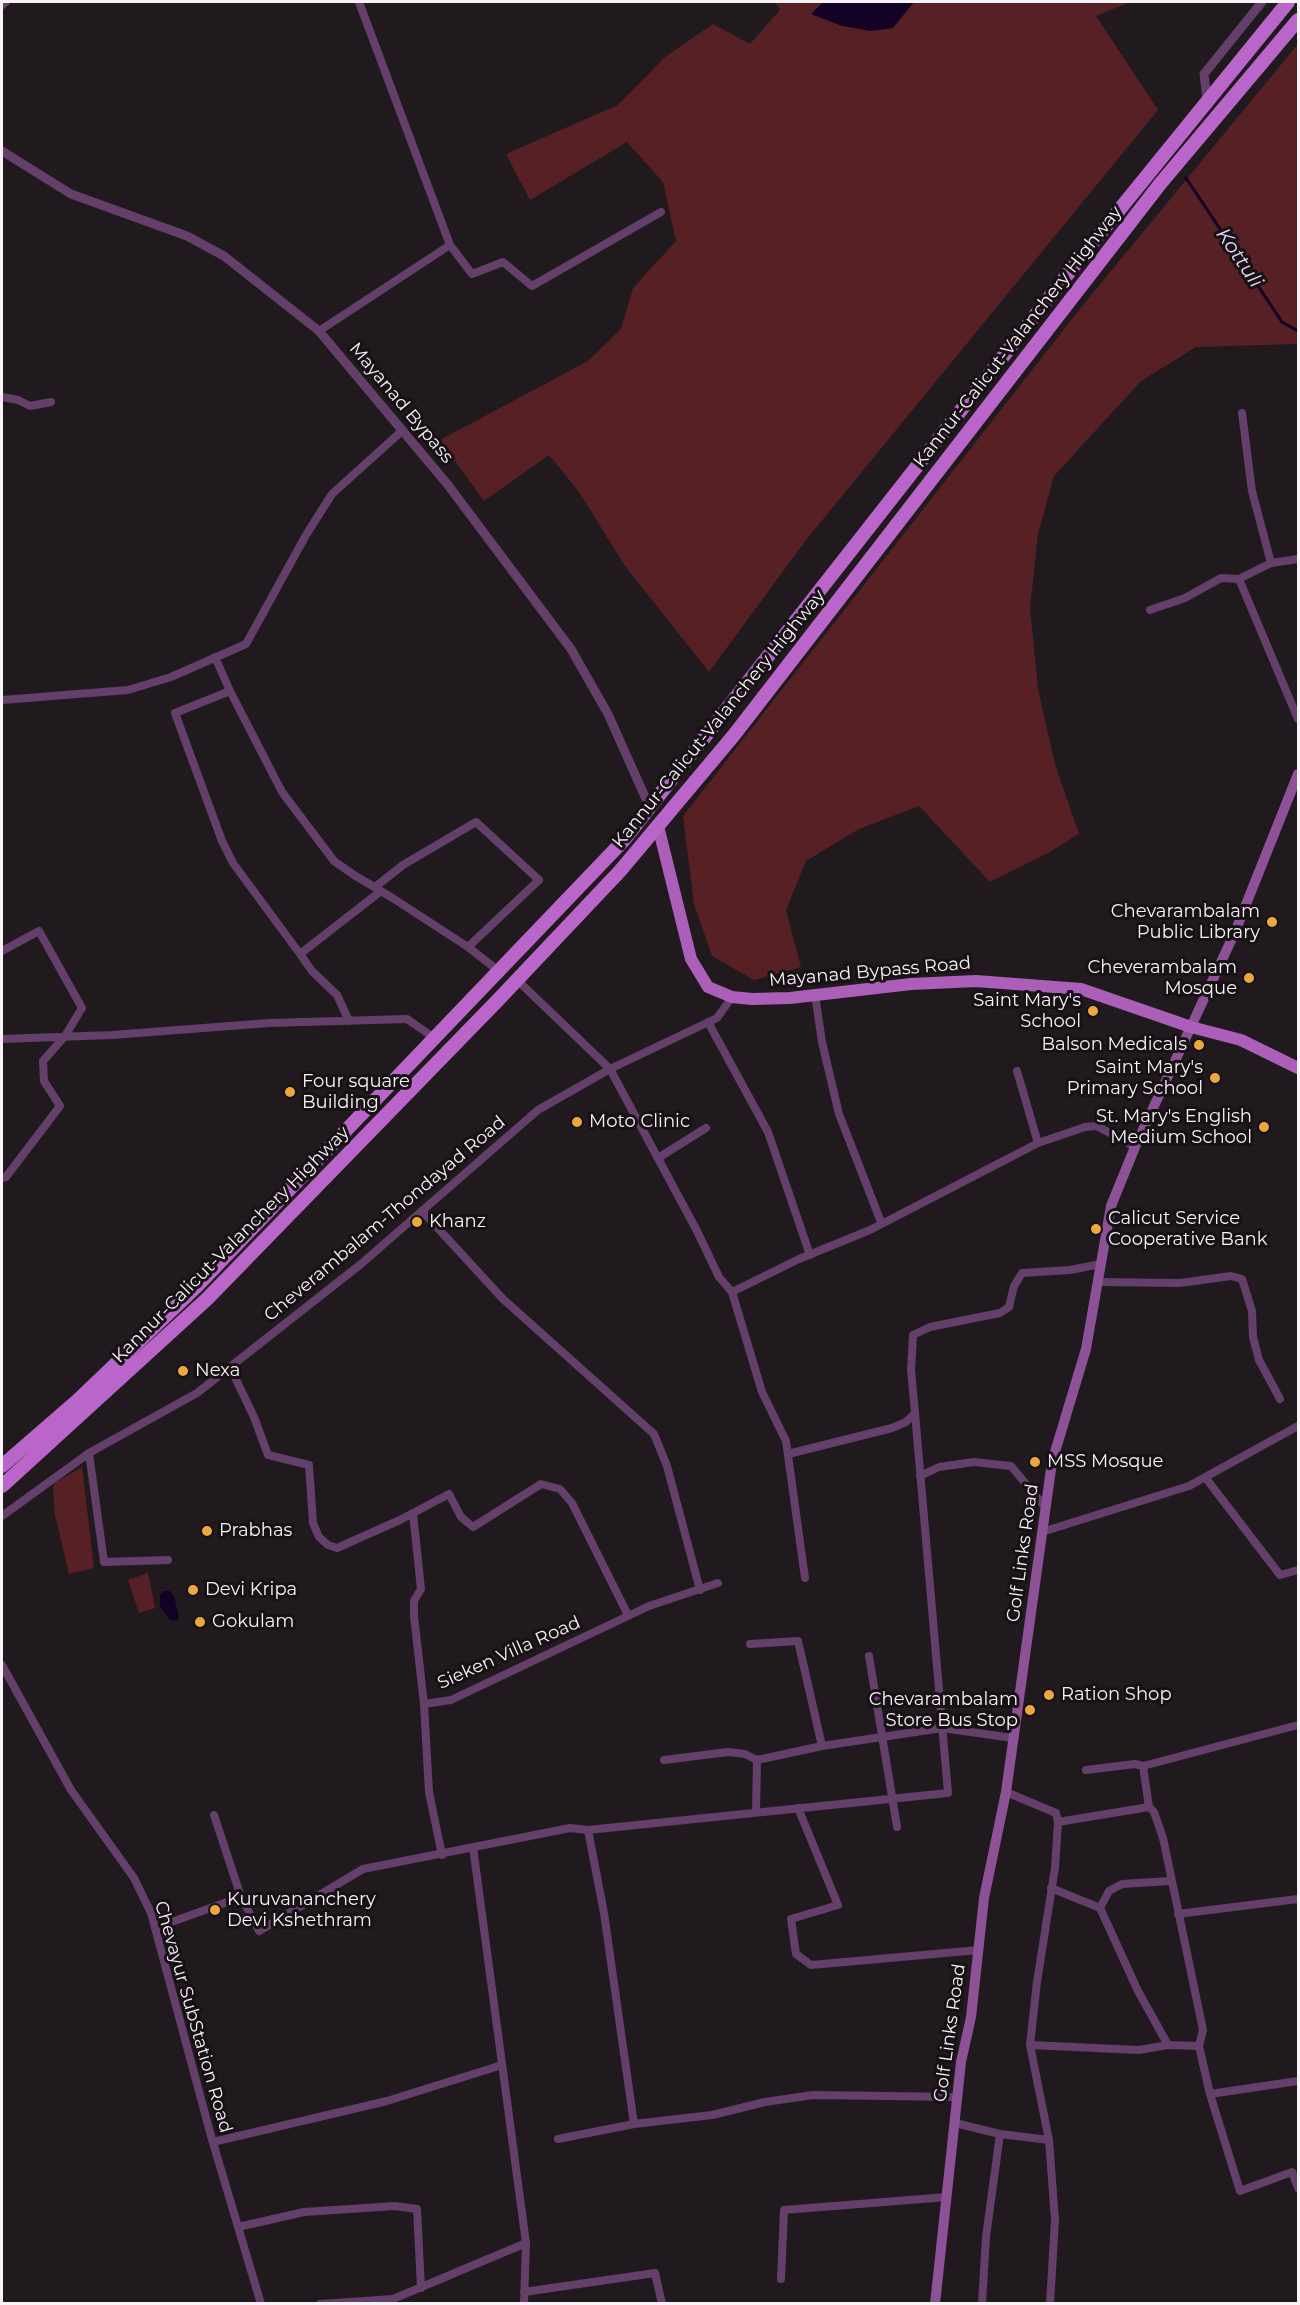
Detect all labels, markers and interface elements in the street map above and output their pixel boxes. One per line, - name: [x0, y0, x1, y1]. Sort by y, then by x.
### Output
- street label: Kannur-Calicut-Valanchery Highway: [909, 202, 1127, 472]
- water label: Kottuli: [1210, 224, 1268, 292]
- street label: Mayanad Bypass: [344, 338, 458, 468]
- street label: Kannur-Calicut-Valanchery Highway: [608, 585, 830, 853]
- place label: Chevarambalam Public Library: [1111, 901, 1260, 944]
- marker: Chevarambalam Public Library: [1265, 915, 1279, 929]
- street label: Mayanad Bypass Road: [768, 952, 972, 992]
- place label: Cheverambalam Mosque: [1087, 957, 1237, 1000]
- marker: Cheverambalam Mosque: [1242, 971, 1256, 985]
- place label: Saint Mary's School: [973, 990, 1081, 1032]
- marker: Saint Mary's School: [1086, 1004, 1100, 1018]
- place label: Balson Medicals: [1042, 1034, 1187, 1056]
- marker: Balson Medicals: [1192, 1038, 1206, 1052]
- place label: Saint Mary's Primary School: [1067, 1057, 1203, 1100]
- place label: Four square Building: [302, 1071, 410, 1114]
- marker: Saint Mary's Primary School: [1208, 1071, 1222, 1085]
- marker: Four square Building: [283, 1085, 297, 1099]
- place label: St. Mary's English Medium School: [1096, 1106, 1252, 1148]
- place label: Moto Clinic: [589, 1111, 690, 1133]
- street label: Cheverambalam-Thondayad Road: [260, 1112, 510, 1326]
- marker: Moto Clinic: [570, 1115, 584, 1129]
- marker: St. Mary's English Medium School: [1257, 1120, 1271, 1134]
- street label: Kannur-Calicut-Valanchery Highway: [108, 1122, 354, 1368]
- place label: Calicut Service Cooperative Bank: [1108, 1208, 1267, 1250]
- place label: Khanz: [429, 1211, 486, 1233]
- marker: Khanz: [410, 1215, 424, 1229]
- marker: Calicut Service Cooperative Bank: [1089, 1222, 1103, 1236]
- place label: Nexa: [195, 1360, 240, 1382]
- marker: Nexa: [176, 1364, 190, 1378]
- place label: MSS Mosque: [1047, 1451, 1163, 1473]
- marker: MSS Mosque: [1028, 1455, 1042, 1469]
- street label: Golf Links Road: [1003, 1482, 1043, 1624]
- place label: Prabhas: [219, 1520, 292, 1542]
- marker: Prabhas: [200, 1524, 214, 1538]
- place label: Devi Kripa: [205, 1579, 297, 1601]
- marker: Devi Kripa: [186, 1583, 200, 1597]
- place label: Gokulam: [212, 1611, 294, 1633]
- street label: Sieken Villa Road: [434, 1612, 584, 1694]
- marker: Gokulam: [193, 1615, 207, 1629]
- place label: Ration Shop: [1061, 1684, 1172, 1706]
- marker: Ration Shop: [1042, 1688, 1056, 1702]
- place label: Chevarambalam Store Bus Stop: [869, 1689, 1018, 1732]
- marker: Chevarambalam Store Bus Stop: [1023, 1703, 1037, 1717]
- place label: Kuruvananchery Devi Kshethram: [227, 1889, 376, 1932]
- street label: Chevayur SubStation Road: [149, 1898, 237, 2136]
- marker: Kuruvananchery Devi Kshethram: [208, 1903, 222, 1917]
- street label: Golf Links Road: [930, 1962, 970, 2104]

